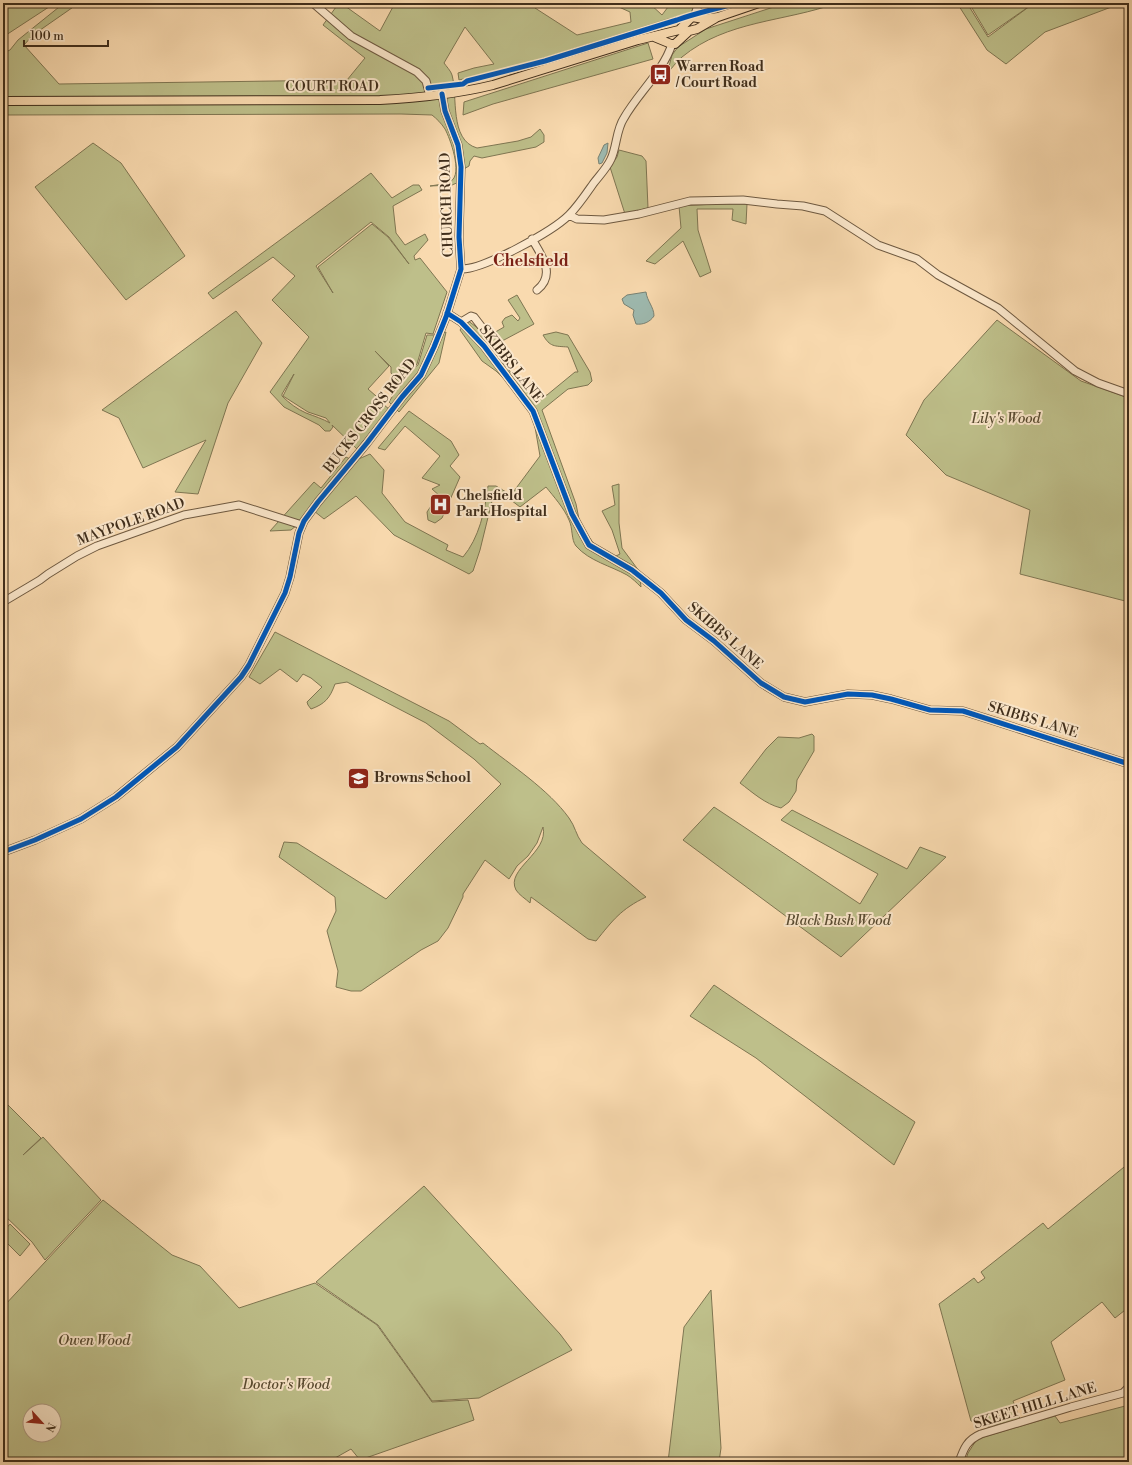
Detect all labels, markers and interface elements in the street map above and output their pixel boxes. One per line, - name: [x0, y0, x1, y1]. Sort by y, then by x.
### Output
- scale bar: [24, 22, 108, 48]
- text: 100 m: [30, 29, 64, 44]
- place label: Warren Road / Court Road: [675, 58, 764, 92]
- bus stop icon: Warren Road / Court Road: [648, 62, 674, 88]
- street label: COURT ROAD: [285, 78, 379, 96]
- street label: CHURCH ROAD: [436, 152, 458, 258]
- district label: Chelsfield: [493, 251, 569, 271]
- street label: SKIBBS LANE: [475, 322, 547, 406]
- street label: BUCKS CROSS ROAD: [319, 355, 420, 478]
- park label: Lily's Wood: [971, 410, 1042, 428]
- place label: Chelsfield Park Hospital: [456, 487, 548, 521]
- hospital icon: Chelsfield Park Hospital: [427, 491, 453, 517]
- street label: MAYPOLE ROAD: [75, 494, 187, 550]
- street label: SKIBBS LANE: [684, 598, 766, 674]
- street label: SKIBBS LANE: [986, 698, 1080, 742]
- school or university icon: Browns School: [345, 765, 371, 791]
- place label: Browns School: [374, 769, 471, 787]
- park label: Black Bush Wood: [784, 912, 892, 930]
- park label: Owen Wood: [58, 1332, 131, 1350]
- park label: Doctor's Wood: [241, 1376, 331, 1394]
- street label: SKEET HILL LANE: [971, 1379, 1099, 1433]
- north arrow: [22, 1403, 62, 1443]
- text: N: [42, 1420, 58, 1434]

